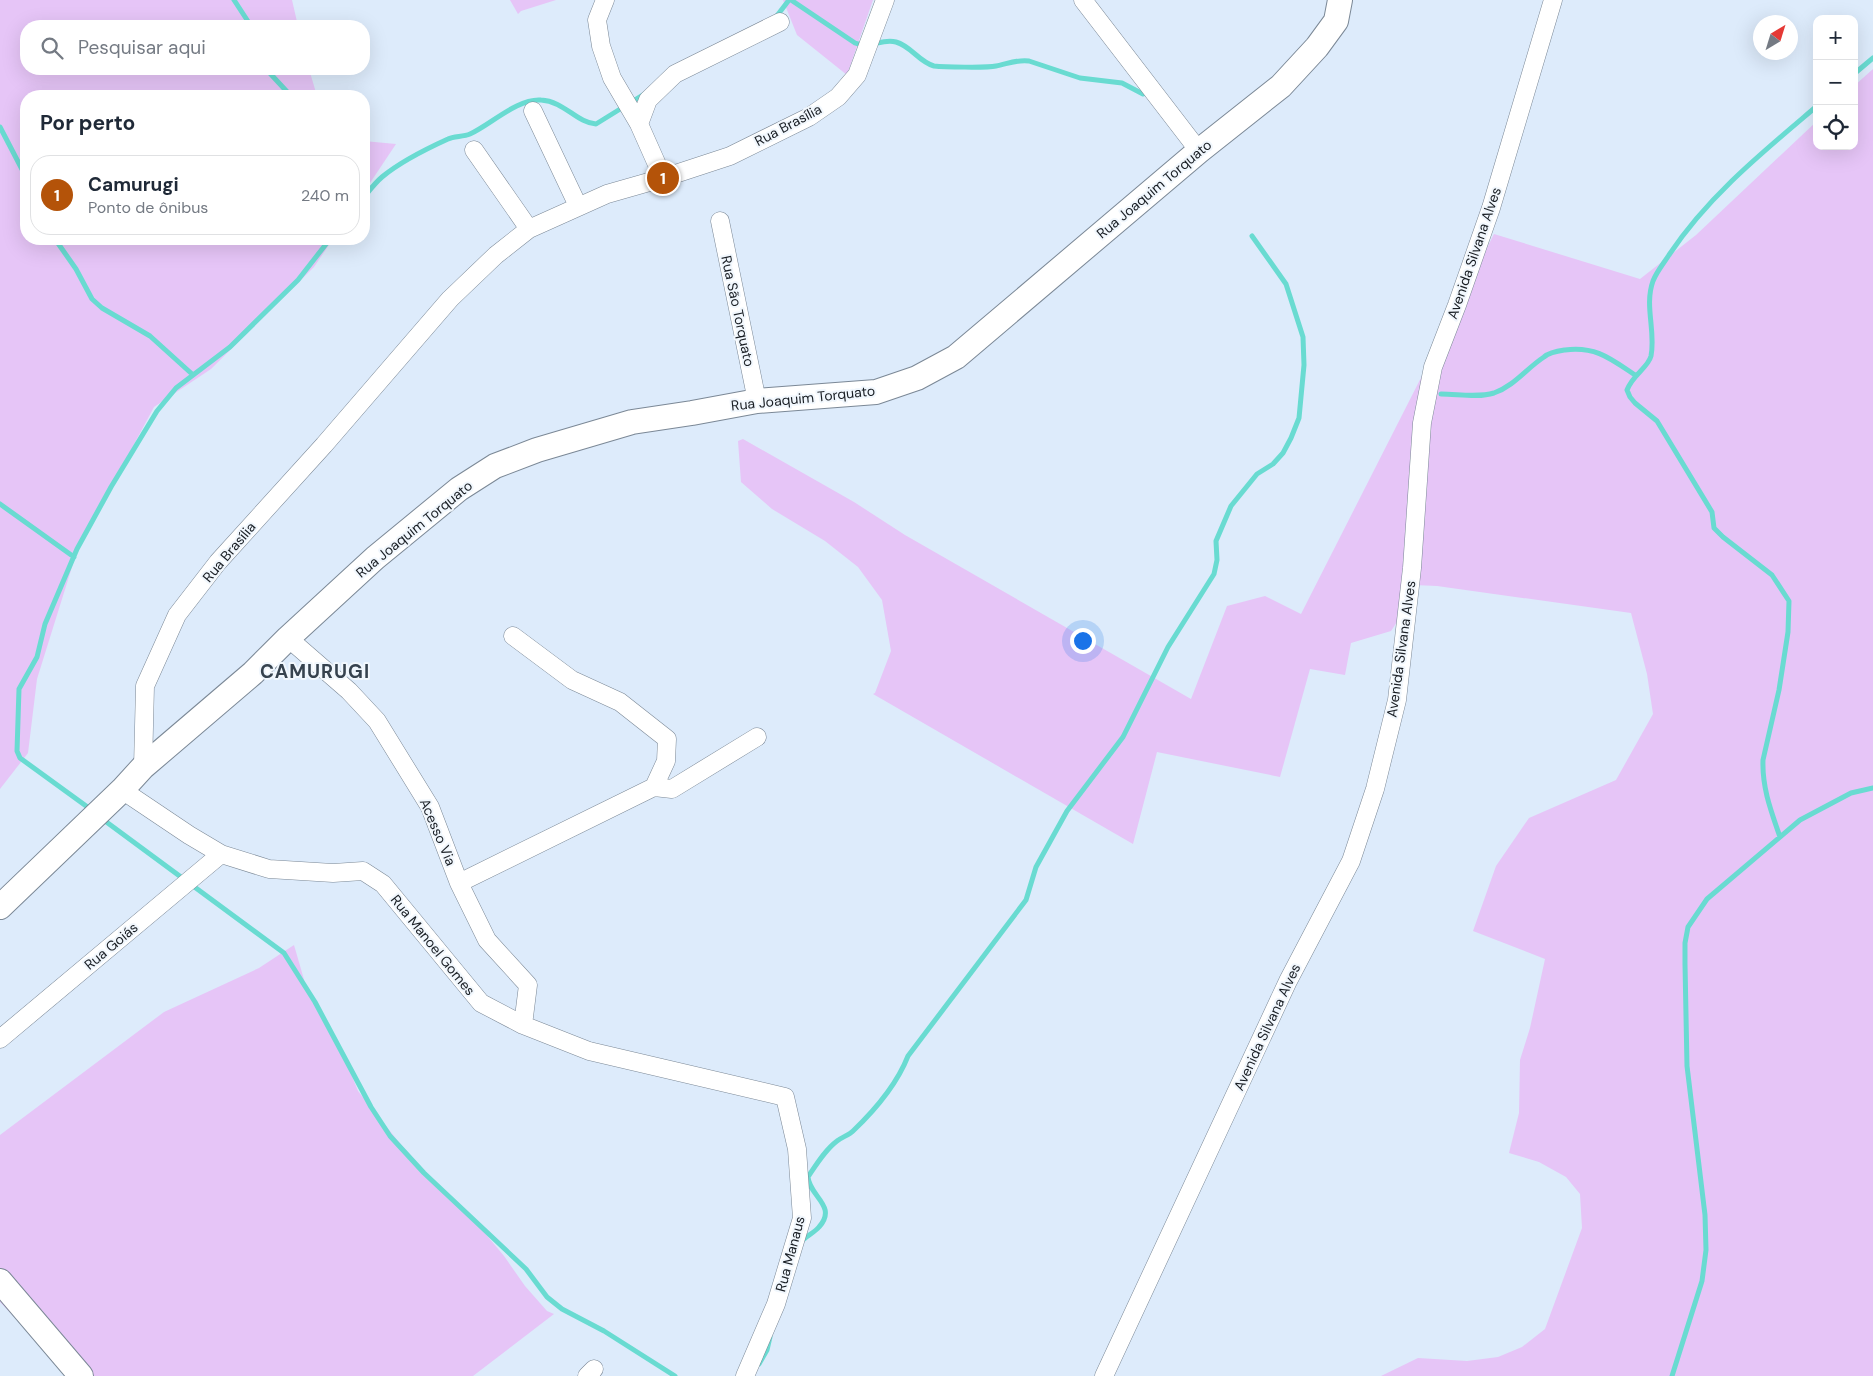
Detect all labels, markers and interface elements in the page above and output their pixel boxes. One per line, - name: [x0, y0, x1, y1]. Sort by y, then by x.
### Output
- north arrow: [1753, 15, 1798, 60]
- map controls: [1813, 15, 1858, 150]
- button: +: [1813, 15, 1858, 60]
- search box: [20, 20, 370, 75]
- icon: search: [38, 34, 66, 62]
- text: Pesquisar aqui: [78, 35, 206, 60]
- button: −: [1813, 60, 1858, 105]
- street label: Rua Brasília: [751, 100, 825, 150]
- button: locate: [1813, 105, 1858, 150]
- text: Por perto: [40, 109, 135, 137]
- street label: Rua Joaquim Torquato: [1093, 136, 1215, 242]
- pin: 1: [647, 159, 679, 197]
- text: Camurugi: [88, 172, 179, 197]
- text: 1: [54, 185, 60, 206]
- text: 240 m: [301, 185, 349, 206]
- street label: Avenida Silvana Alves: [1443, 185, 1505, 321]
- text: Ponto de ônibus: [88, 197, 208, 218]
- street label: Rua São Torquato: [717, 254, 759, 368]
- street label: Rua Joaquim Torquato: [730, 381, 876, 415]
- street label: Rua Joaquim Torquato: [352, 477, 476, 581]
- street label: Rua Brasília: [199, 518, 259, 586]
- street label: Avenida Silvana Alves: [1382, 579, 1420, 719]
- your location: [1070, 628, 1096, 654]
- district label: CAMURUGI: [260, 659, 370, 684]
- street label: Acesso Via: [416, 796, 460, 868]
- street label: Rua Manoel Gomes: [387, 891, 479, 999]
- street label: Rua Goiás: [80, 918, 142, 974]
- street label: Avenida Silvana Alves: [1230, 961, 1304, 1093]
- street label: Rua Manaus: [771, 1214, 809, 1294]

